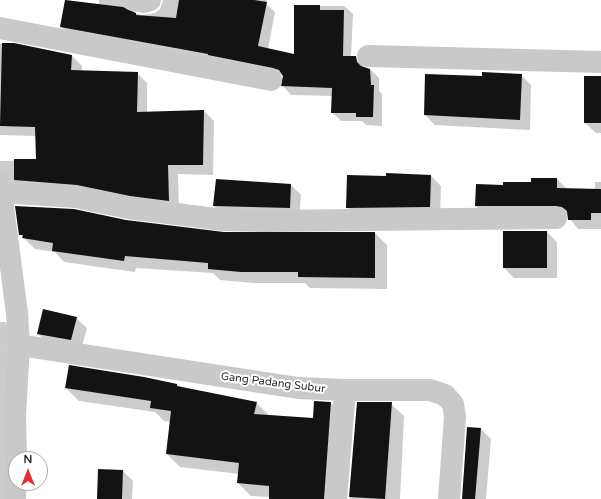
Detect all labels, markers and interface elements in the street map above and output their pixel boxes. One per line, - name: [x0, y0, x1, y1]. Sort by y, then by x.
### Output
- street label: Gang Padang Subur: [220, 370, 326, 396]
- north arrow: [8, 451, 48, 491]
- text: N: [24, 453, 32, 466]

